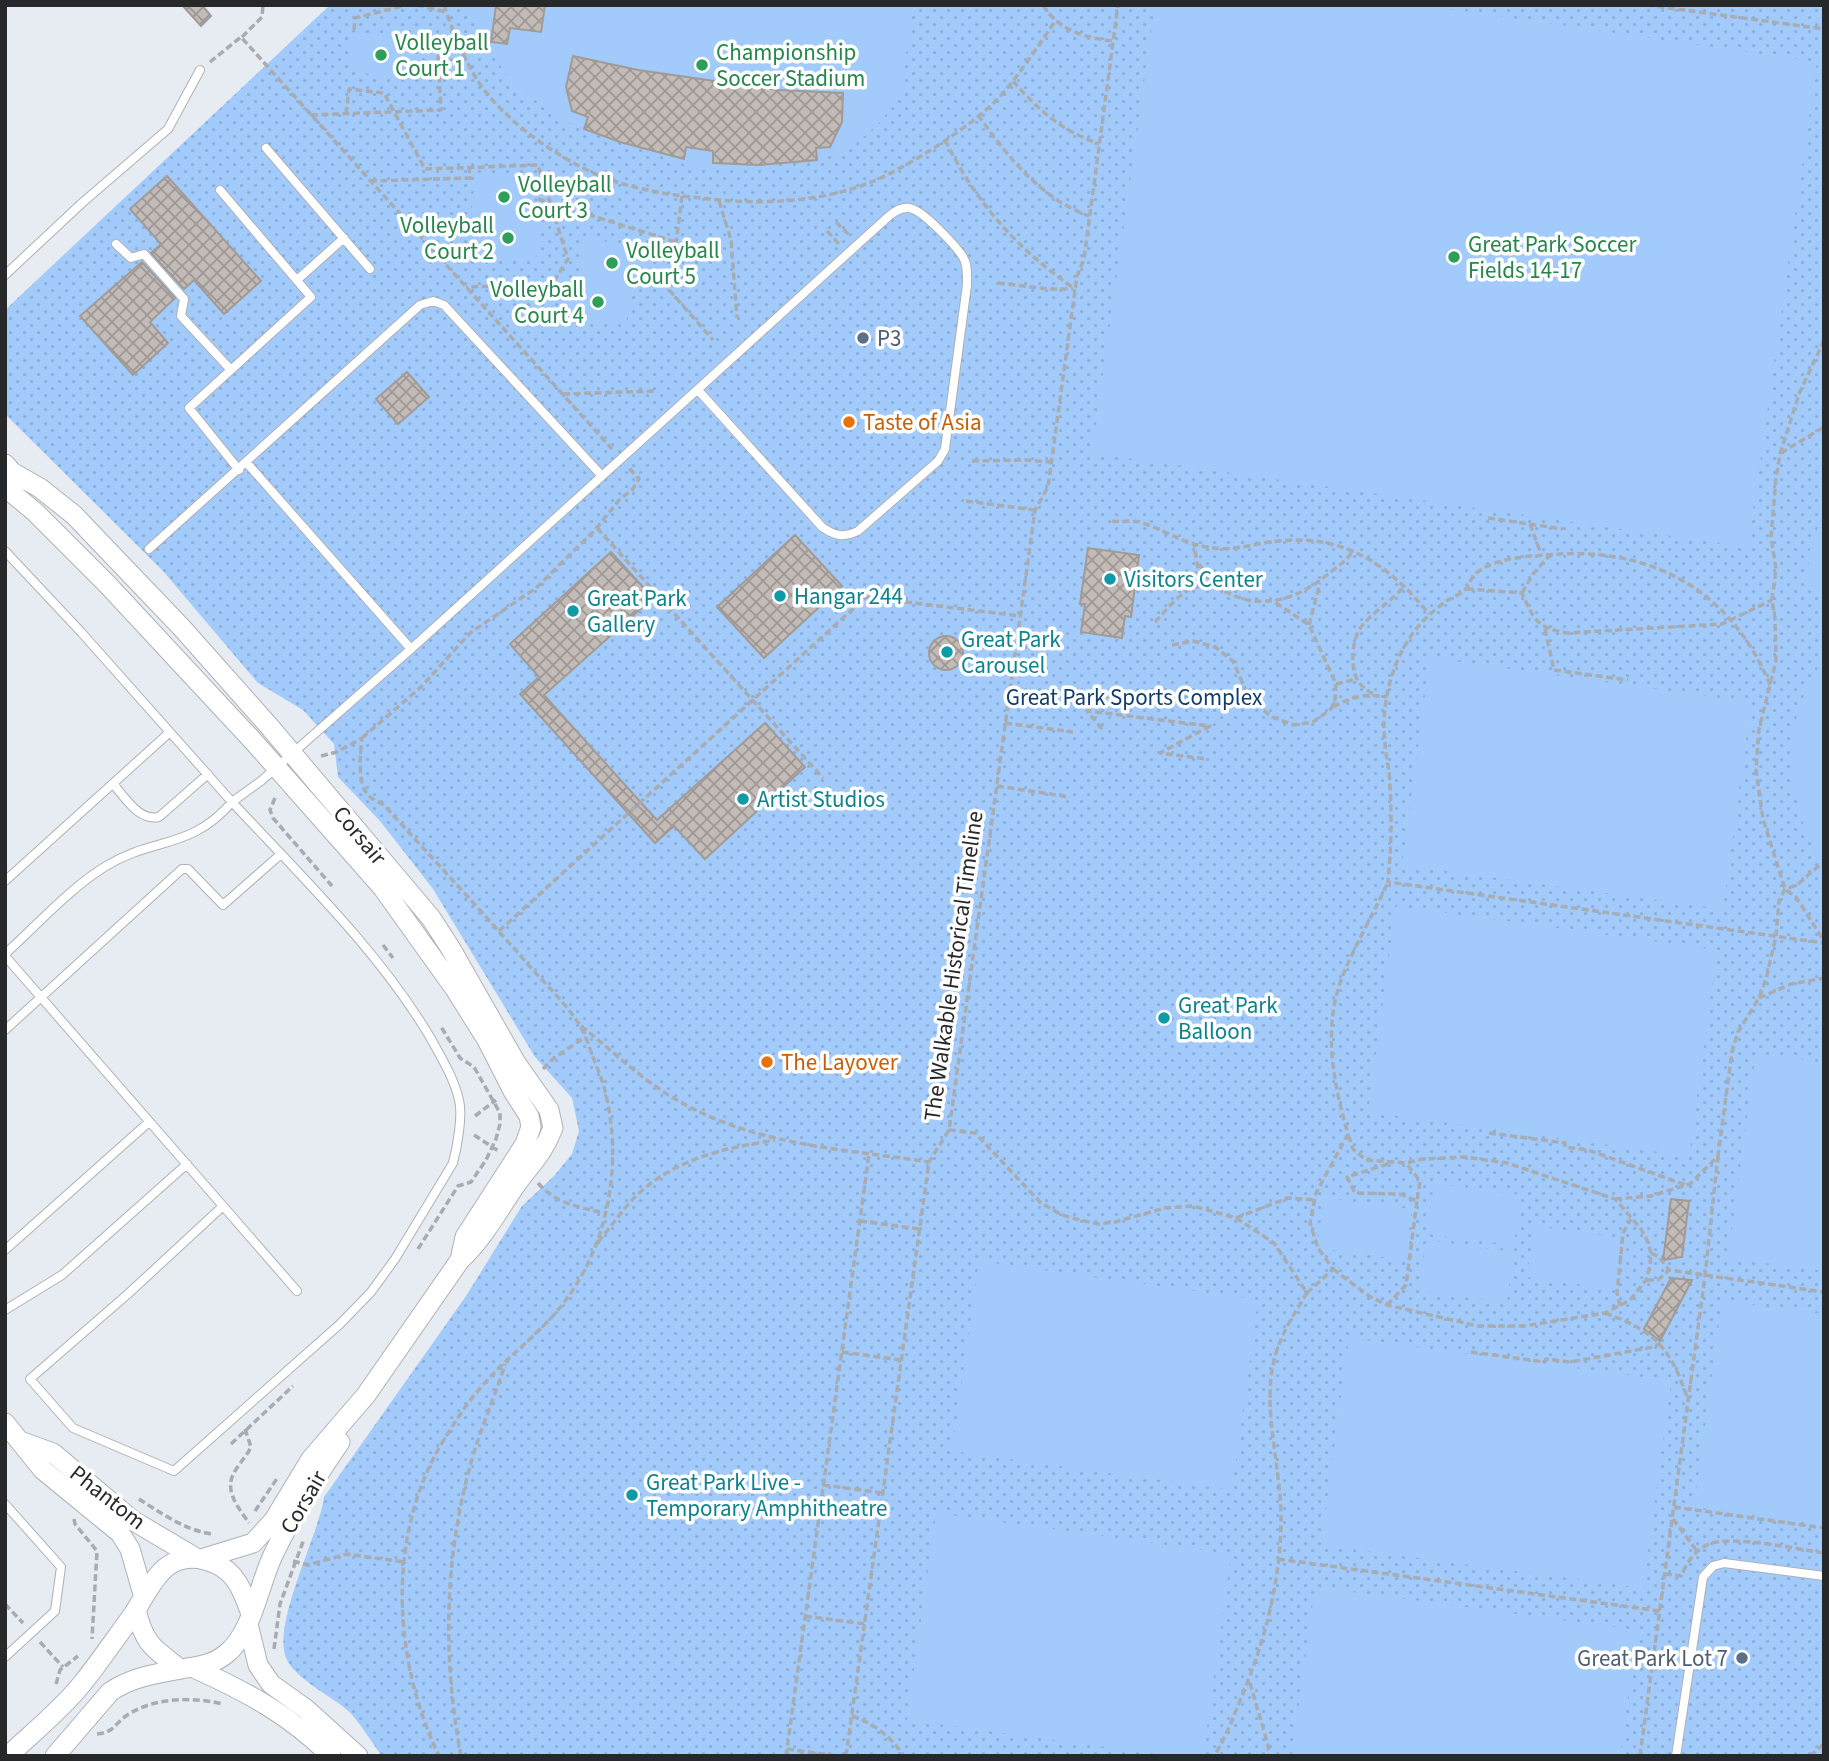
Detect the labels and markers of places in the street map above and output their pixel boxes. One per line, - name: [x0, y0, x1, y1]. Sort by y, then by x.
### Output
- place label: Volleyball Court 1: [395, 26, 489, 85]
- place label: Championship Soccer Stadium: [716, 36, 865, 95]
- marker: Volleyball Court 1: [373, 47, 389, 63]
- marker: Championship Soccer Stadium: [694, 57, 710, 73]
- place label: Volleyball Court 3: [518, 168, 612, 227]
- marker: Volleyball Court 3: [496, 189, 512, 205]
- place label: Volleyball Court 2: [400, 209, 494, 268]
- place label: Great Park Soccer Fields 14-17: [1468, 228, 1637, 287]
- marker: Volleyball Court 2: [500, 230, 516, 246]
- place label: Volleyball Court 5: [626, 234, 720, 293]
- marker: Great Park Soccer Fields 14-17: [1446, 249, 1462, 265]
- marker: Volleyball Court 5: [604, 255, 620, 271]
- place label: Volleyball Court 4: [490, 273, 584, 332]
- marker: Volleyball Court 4: [590, 294, 606, 310]
- place label: P3: [877, 322, 901, 355]
- marker: P3: [855, 330, 871, 346]
- place label: Taste of Asia: [863, 406, 982, 439]
- marker: Taste of Asia: [841, 414, 857, 430]
- place label: Visitors Center: [1124, 563, 1264, 596]
- marker: Visitors Center: [1102, 571, 1118, 587]
- place label: Hangar 244: [794, 580, 903, 613]
- place label: Great Park Gallery: [587, 582, 687, 641]
- marker: Hangar 244: [772, 588, 788, 604]
- marker: Great Park Gallery: [565, 603, 581, 619]
- place label: Great Park Carousel: [961, 623, 1061, 682]
- marker: Great Park Carousel: [939, 644, 955, 660]
- place label: Artist Studios: [757, 783, 885, 816]
- marker: Artist Studios: [735, 791, 751, 807]
- place label: Great Park Balloon: [1178, 989, 1278, 1048]
- marker: Great Park Balloon: [1156, 1010, 1172, 1026]
- place label: The Layover: [781, 1046, 899, 1079]
- marker: The Layover: [759, 1054, 775, 1070]
- place label: Great Park Live - Temporary Amphitheatre: [646, 1466, 888, 1525]
- marker: Great Park Live - Temporary Amphitheatre: [624, 1487, 640, 1503]
- place label: Great Park Lot 7: [1577, 1642, 1728, 1675]
- marker: Great Park Lot 7: [1734, 1650, 1750, 1666]

